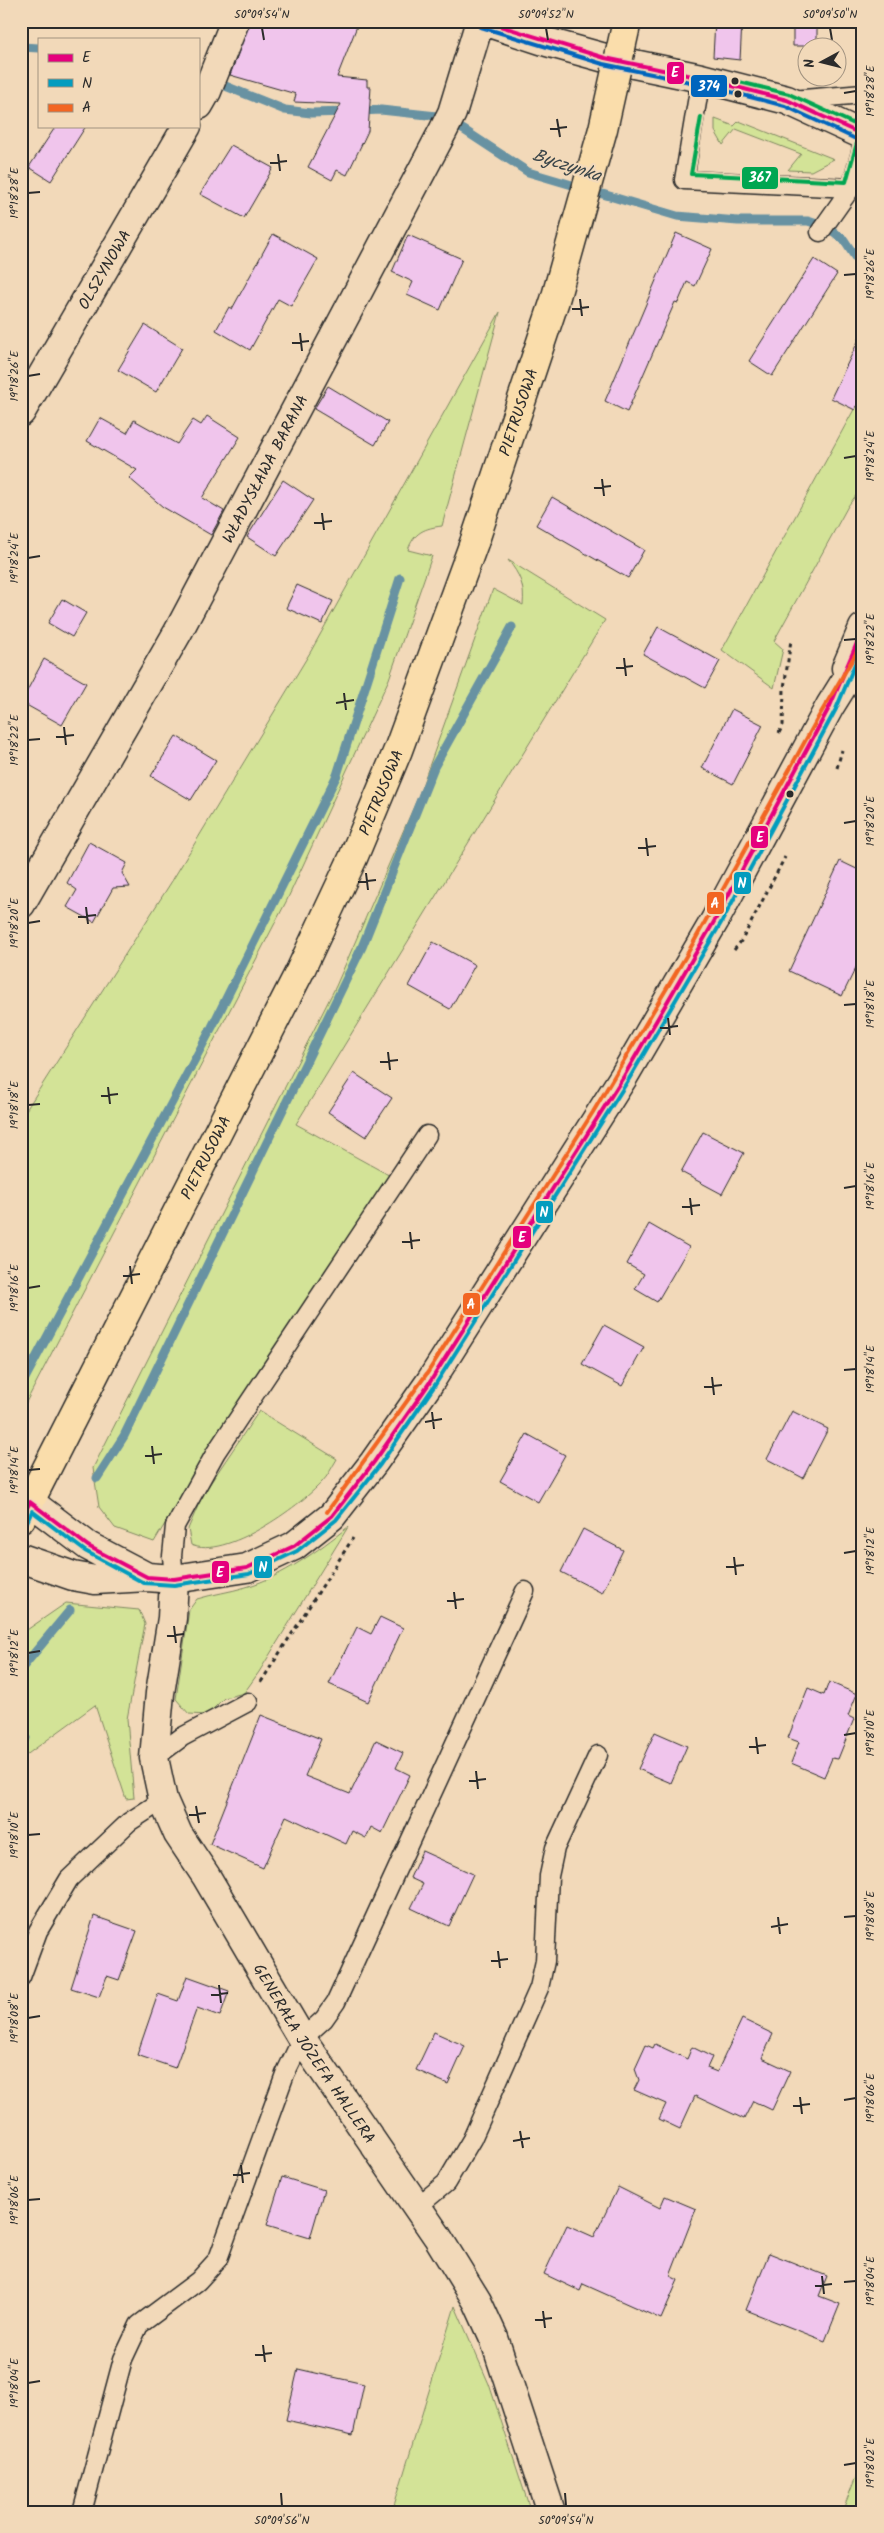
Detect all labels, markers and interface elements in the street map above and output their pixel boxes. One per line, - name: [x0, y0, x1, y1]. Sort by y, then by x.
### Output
- text: 50°09'54"N: [234, 5, 290, 24]
- text: 50°09'52"N: [518, 5, 574, 24]
- text: 50°09'50"N: [803, 5, 857, 24]
- legend: [38, 38, 200, 128]
- north arrow: [796, 38, 846, 88]
- text: E: [82, 46, 92, 70]
- text: N: [799, 58, 822, 69]
- line badge: E: [666, 61, 685, 85]
- text: E: [671, 62, 680, 84]
- text: 19°18'28"E: [861, 64, 880, 117]
- text: N: [82, 72, 92, 96]
- line badge: 374: [690, 74, 728, 98]
- text: 374: [697, 76, 720, 98]
- unlabelled marker: [730, 76, 740, 86]
- unlabelled marker: [733, 89, 743, 99]
- text: A: [82, 96, 91, 120]
- water label: Byczynka: [528, 142, 606, 192]
- text: 19°18'28"E: [5, 166, 24, 219]
- line badge: 367: [741, 166, 779, 190]
- text: 367: [748, 167, 771, 189]
- street label: OLSZYNOWA: [72, 225, 138, 315]
- text: 19°18'26"E: [861, 247, 880, 300]
- text: 19°18'26"E: [5, 349, 24, 402]
- street label: PIETRUSOWA: [493, 365, 545, 460]
- street label: WŁADYSŁAWA BARANA: [216, 390, 315, 548]
- text: 19°18'24"E: [861, 430, 880, 482]
- text: 19°18'24"E: [5, 532, 24, 584]
- text: 19°18'22"E: [861, 612, 880, 665]
- text: 19°18'22"E: [5, 713, 24, 766]
- street label: PIETRUSOWA: [353, 746, 411, 840]
- unlabelled marker: [785, 789, 795, 799]
- text: 19°18'20"E: [861, 795, 880, 846]
- line badge: E: [750, 825, 769, 849]
- text: E: [756, 827, 765, 849]
- line badge: N: [733, 871, 752, 895]
- text: N: [738, 873, 747, 895]
- line badge: A: [706, 891, 725, 915]
- text: A: [711, 893, 720, 915]
- text: 19°18'20"E: [5, 897, 24, 948]
- text: 19°18'18"E: [861, 979, 880, 1028]
- text: 19°18'18"E: [5, 1080, 24, 1129]
- street label: PIETRUSOWA: [175, 1111, 238, 1204]
- text: 19°18'16"E: [861, 1161, 880, 1210]
- line badge: N: [535, 1200, 554, 1224]
- text: N: [540, 1202, 549, 1224]
- line badge: E: [512, 1225, 532, 1249]
- text: E: [518, 1227, 527, 1249]
- text: 19°18'16"E: [5, 1263, 24, 1312]
- line badge: A: [462, 1292, 481, 1316]
- text: A: [467, 1294, 476, 1316]
- text: 19°18'14"E: [861, 1344, 880, 1393]
- text: 19°18'14"E: [5, 1445, 24, 1494]
- text: 19°18'12"E: [861, 1526, 880, 1575]
- line badge: N: [253, 1555, 273, 1579]
- text: N: [259, 1557, 268, 1579]
- line badge: E: [211, 1560, 230, 1584]
- text: E: [216, 1562, 225, 1584]
- text: 19°18'12"E: [5, 1628, 24, 1677]
- text: 19°18'10"E: [861, 1708, 880, 1757]
- text: 19°18'10"E: [5, 1810, 24, 1859]
- text: 19°18'08"E: [861, 1890, 880, 1941]
- street label: GENERAŁA JÓZEFA HALLERA: [246, 1959, 381, 2150]
- text: 19°18'08"E: [5, 1992, 24, 2043]
- text: 19°18'06"E: [861, 2072, 880, 2123]
- text: 19°18'06"E: [5, 2174, 24, 2225]
- text: 19°18'04"E: [861, 2255, 880, 2306]
- text: 19°18'04"E: [5, 2357, 24, 2408]
- text: 19°18'02"E: [861, 2437, 880, 2488]
- text: 50°09'56"N: [254, 2511, 310, 2530]
- text: 50°09'54"N: [538, 2511, 594, 2530]

